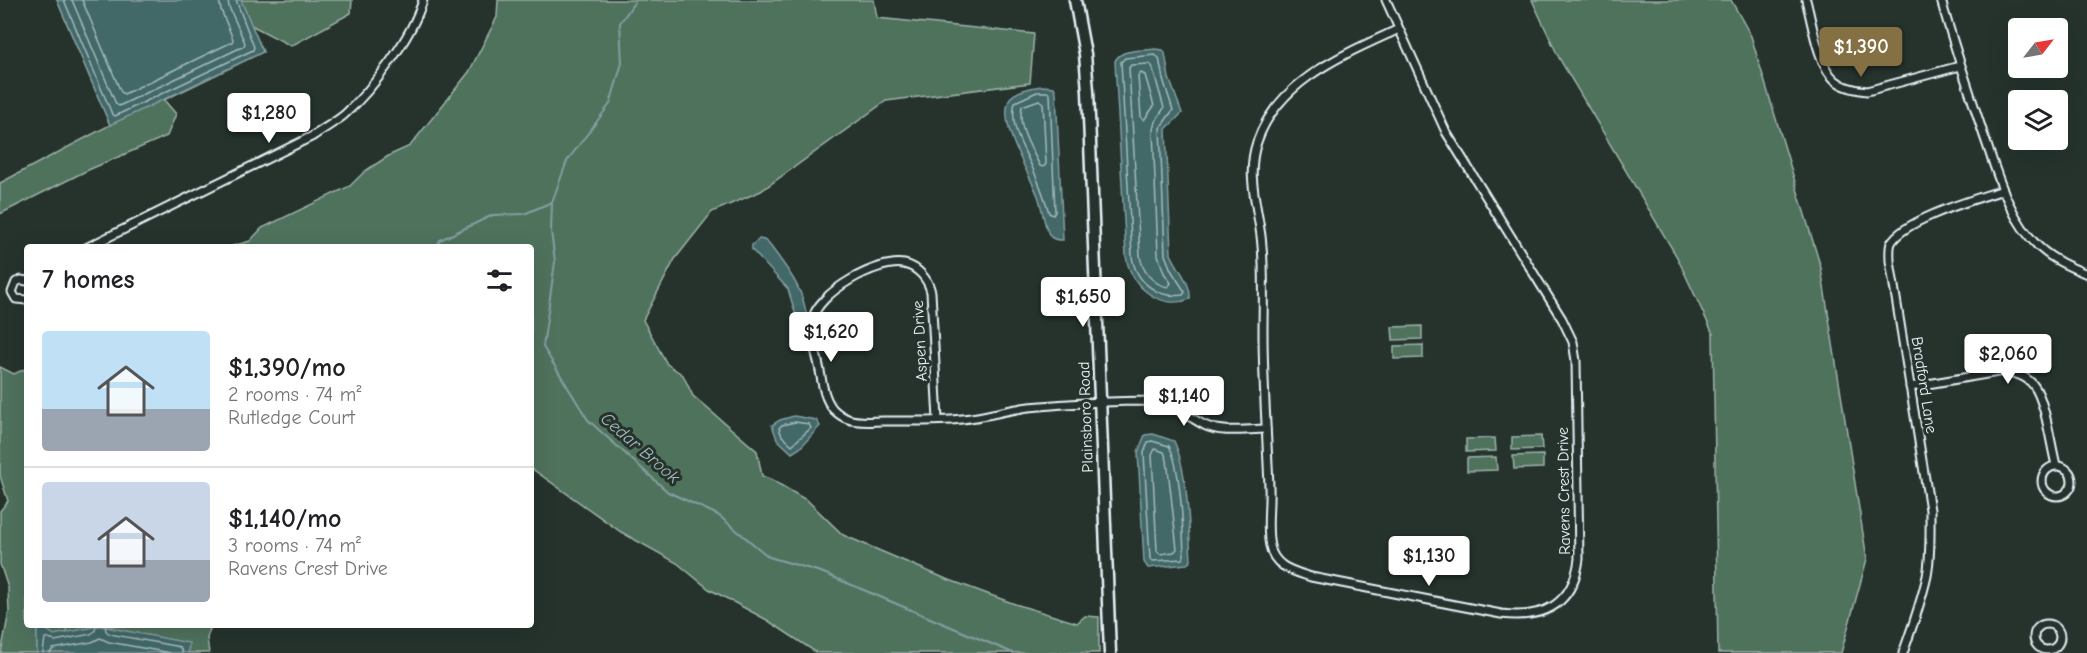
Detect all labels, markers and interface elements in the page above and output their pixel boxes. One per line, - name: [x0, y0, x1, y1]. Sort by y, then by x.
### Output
- north arrow: [2008, 18, 2068, 78]
- map controls: [2008, 18, 2068, 150]
- pin: $1,390: [1812, 27, 1910, 78]
- text: $1,390: [1833, 35, 1889, 58]
- button: layers: [2008, 90, 2068, 150]
- pin: $1,280: [220, 93, 318, 144]
- text: $1,280: [241, 101, 297, 124]
- icon: filters: [483, 264, 516, 297]
- text: 7 homes: [42, 265, 135, 295]
- pin: $1,650: [1034, 277, 1132, 328]
- text: $1,650: [1055, 285, 1111, 308]
- street label: Aspen Drive: [909, 300, 931, 382]
- pin: $1,620: [782, 312, 880, 363]
- text: $1,620: [803, 320, 859, 343]
- pin: $2,060: [1959, 334, 2057, 385]
- street label: Bradford Lane: [1907, 335, 1941, 435]
- text: $2,060: [1978, 342, 2038, 365]
- text: $1,390/mo: [228, 353, 346, 383]
- icon: home: [90, 355, 162, 427]
- street label: Plainsboro Road: [1075, 361, 1097, 473]
- pin: $1,140: [1135, 376, 1233, 427]
- text: 2 rooms · 74 m²: [228, 383, 361, 406]
- text: $1,140: [1158, 384, 1210, 407]
- text: Rutledge Court: [228, 406, 355, 429]
- water label: Cedar Brook: [596, 408, 684, 488]
- street label: Ravens Crest Drive: [1554, 427, 1574, 555]
- text: $1,140/mo: [228, 504, 341, 534]
- icon: home: [90, 506, 162, 578]
- text: 3 rooms · 74 m²: [228, 534, 361, 557]
- pin: $1,130: [1380, 536, 1478, 587]
- text: $1,130: [1403, 544, 1455, 567]
- text: Ravens Crest Drive: [228, 557, 388, 580]

